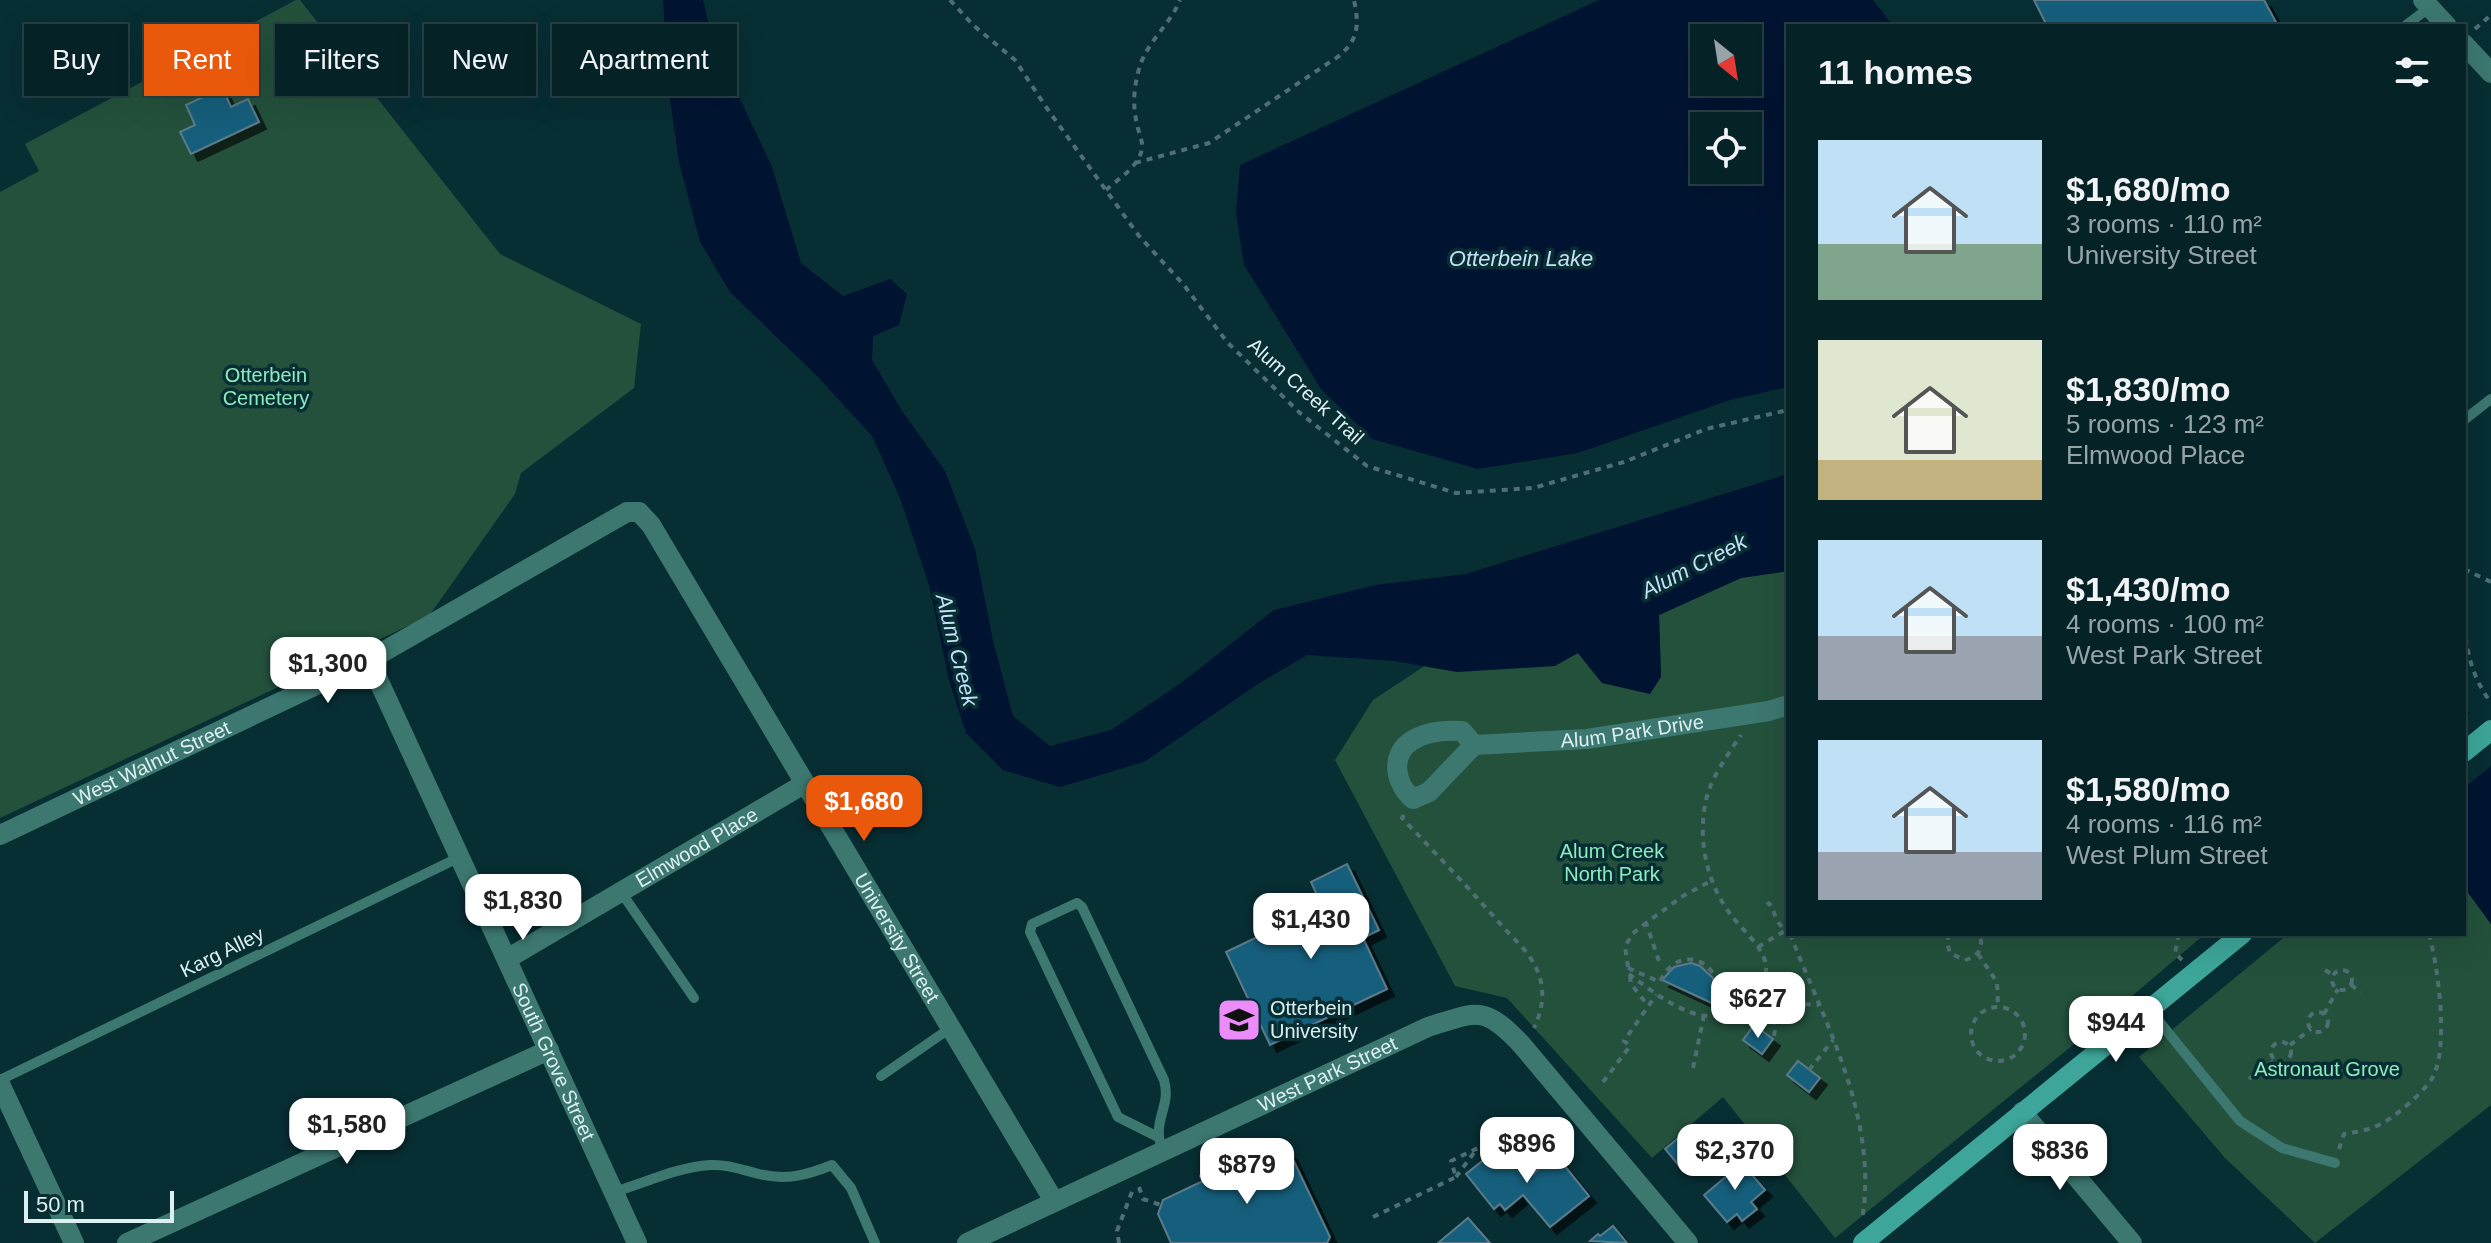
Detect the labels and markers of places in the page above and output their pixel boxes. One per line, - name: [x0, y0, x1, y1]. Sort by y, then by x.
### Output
- pin: $1,300: [263, 637, 393, 705]
- pin: $1,680: [799, 775, 929, 843]
- pin: $1,830: [458, 874, 588, 942]
- pin: $1,430: [1246, 893, 1376, 961]
- pin: $627: [1711, 972, 1805, 1040]
- school or university icon: Otterbein University: [1215, 996, 1263, 1044]
- pin: $944: [2069, 996, 2163, 1064]
- place label: Otterbein University: [1270, 997, 1358, 1042]
- pin: $1,580: [282, 1098, 412, 1166]
- pin: $896: [1480, 1117, 1574, 1185]
- pin: $2,370: [1670, 1124, 1800, 1192]
- pin: $836: [2013, 1124, 2107, 1192]
- pin: $879: [1200, 1138, 1294, 1206]

